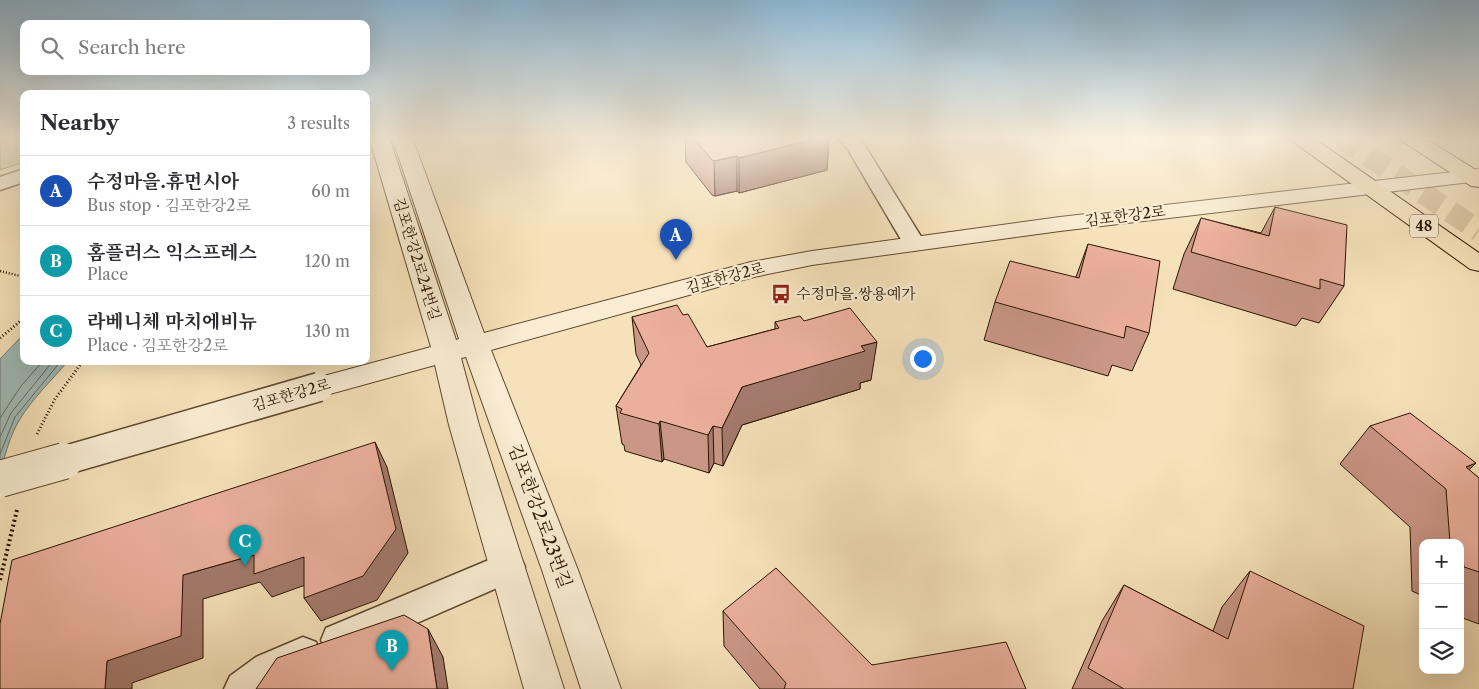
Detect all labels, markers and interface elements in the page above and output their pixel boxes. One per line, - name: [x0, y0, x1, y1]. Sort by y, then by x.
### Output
- search box: [20, 20, 370, 75]
- icon: search: [38, 34, 66, 62]
- text: Search here: [78, 36, 186, 59]
- text: Nearby: [40, 110, 119, 135]
- text: 3 results: [287, 113, 350, 133]
- text: 수정마을.휴먼시아: [87, 170, 239, 193]
- text: A: [50, 181, 62, 201]
- text: 60 m: [311, 181, 350, 201]
- text: Bus stop · 김포한강2로: [87, 195, 251, 215]
- street label: 김포한강2로24번길: [390, 195, 445, 323]
- street label: 김포한강2로: [1084, 201, 1167, 230]
- road number: 48: [1410, 215, 1438, 238]
- pin: A: [660, 219, 692, 260]
- text: 홈플러스 익스프레스: [87, 241, 257, 264]
- text: B: [50, 251, 62, 271]
- text: 120 m: [305, 251, 350, 271]
- street label: 김포한강2로: [683, 258, 767, 297]
- text: Place: [87, 264, 128, 284]
- bus stop icon: 수정마을.쌍용예가: [770, 283, 792, 305]
- place label: 수정마을.쌍용예가: [796, 284, 916, 303]
- text: 라베니체 마치에비뉴: [87, 310, 257, 333]
- text: C: [50, 321, 62, 341]
- text: 130 m: [305, 321, 350, 341]
- text: Place · 김포한강2로: [87, 335, 228, 355]
- your location: [910, 346, 936, 372]
- street label: 김포한강2로: [249, 374, 333, 415]
- street label: 김포한강2로23번길: [504, 441, 576, 591]
- pin: C: [229, 525, 261, 566]
- map controls: [1419, 539, 1464, 674]
- button: +: [1419, 539, 1464, 584]
- button: −: [1419, 584, 1464, 629]
- button: layers: [1419, 629, 1464, 674]
- pin: B: [376, 630, 408, 671]

